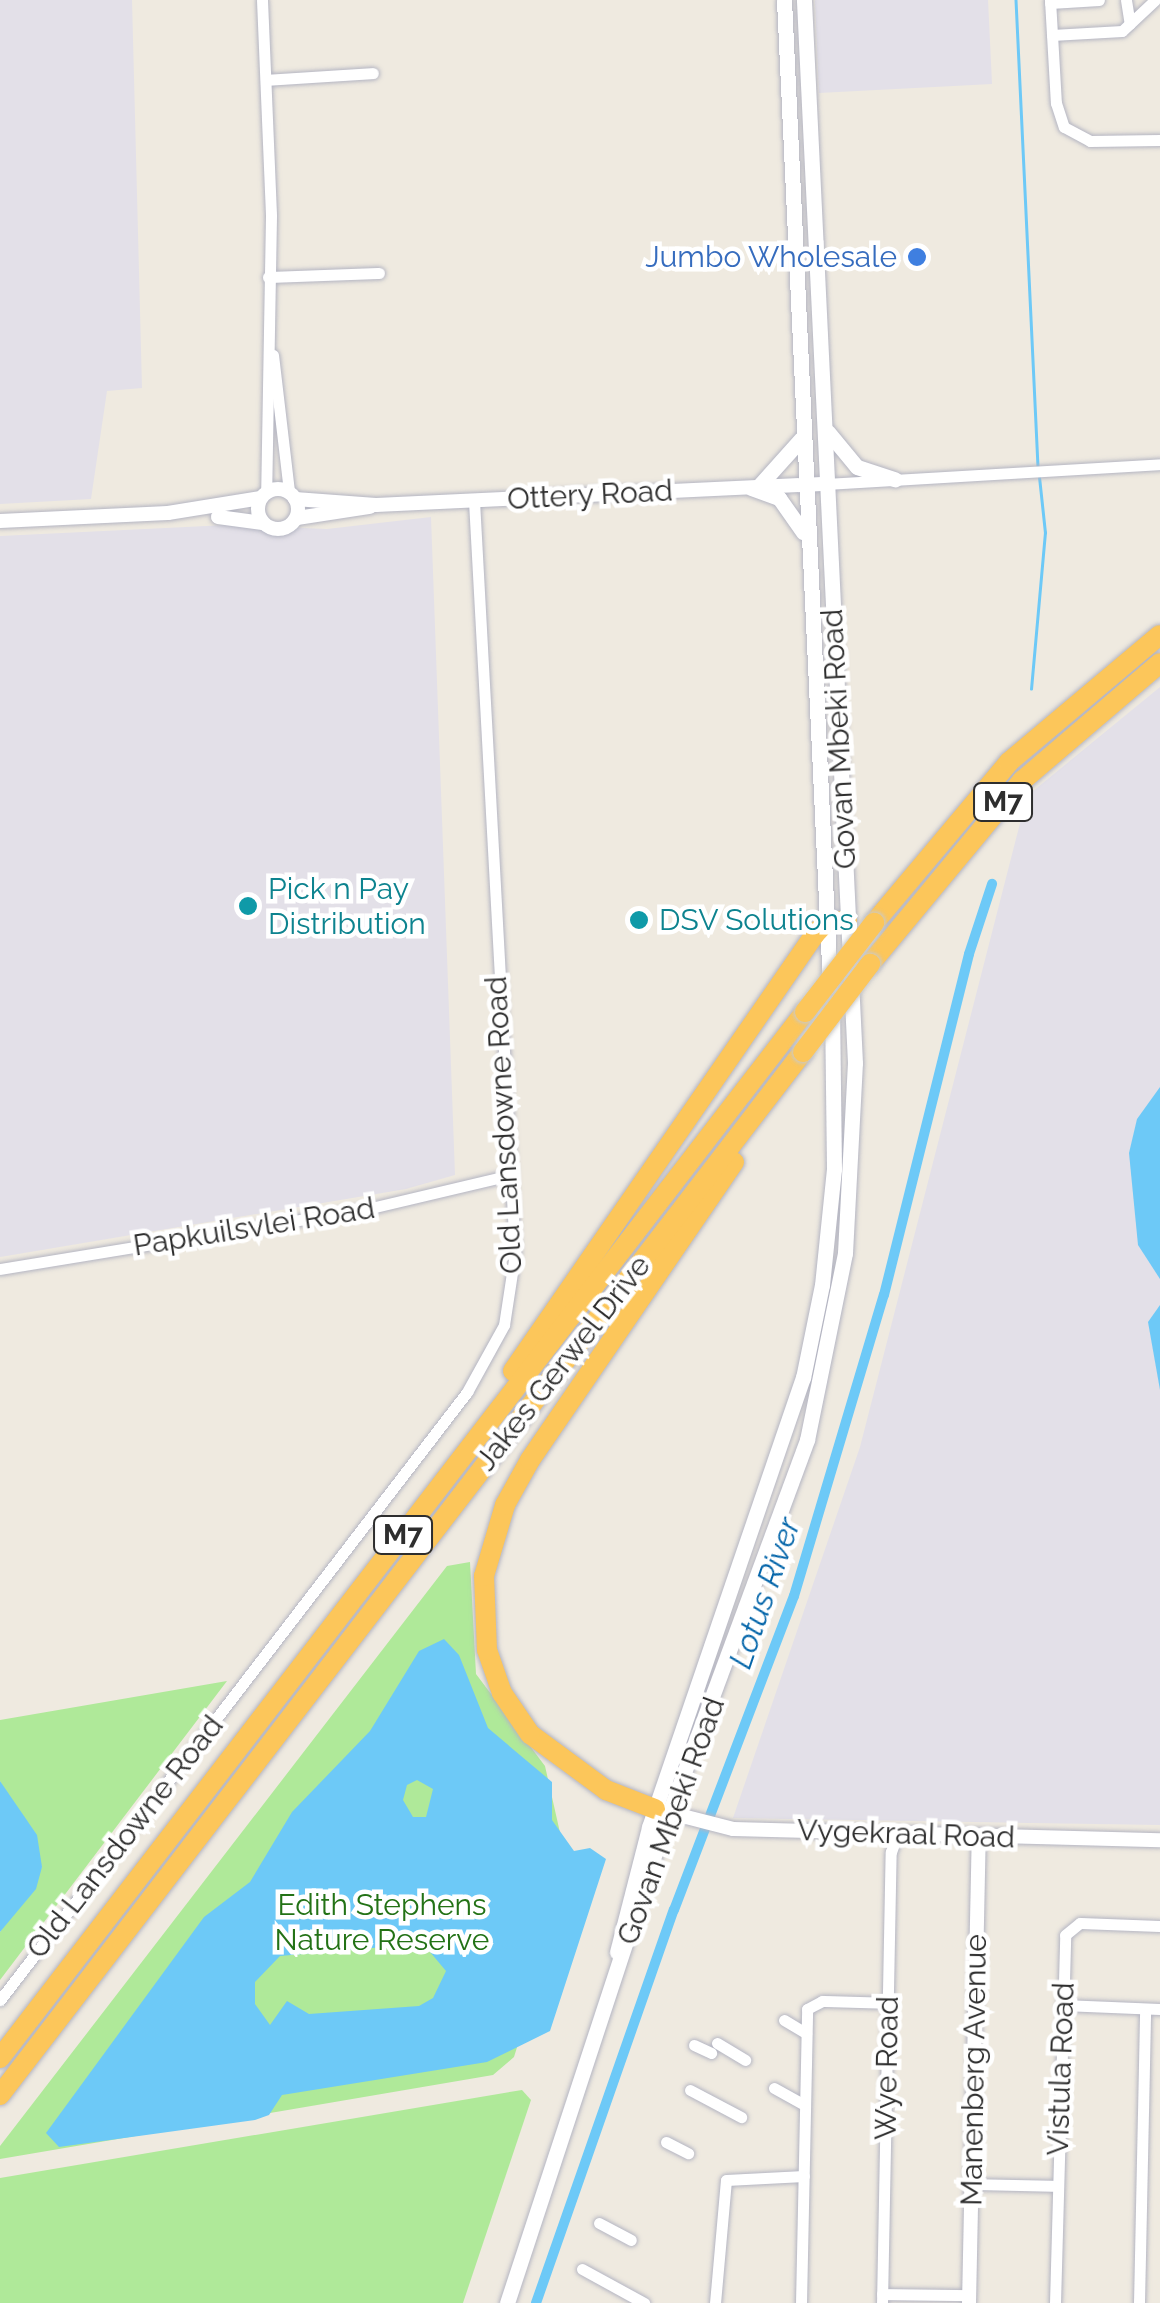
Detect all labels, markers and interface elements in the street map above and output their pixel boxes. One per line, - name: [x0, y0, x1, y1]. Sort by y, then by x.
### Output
- place label: Jumbo Wholesale: [644, 239, 897, 275]
- marker: Jumbo Wholesale: [906, 246, 928, 268]
- street label: Ottery Road: [506, 473, 674, 517]
- street label: Govan Mbeki Road: [814, 608, 864, 870]
- road number: M7: [973, 779, 1033, 825]
- place label: Pick n Pay Distribution: [268, 871, 426, 942]
- marker: Pick n Pay Distribution: [237, 895, 259, 917]
- place label: DSV Solutions: [659, 902, 855, 938]
- marker: DSV Solutions: [628, 909, 650, 931]
- street label: Old Lansdowne Road: [478, 975, 530, 1275]
- street label: Papkuilsvlei Road: [131, 1190, 377, 1264]
- street label: Jakes Gerwel Drive: [468, 1248, 658, 1478]
- road number: M7: [373, 1512, 433, 1558]
- water label: Lotus River: [721, 1513, 809, 1673]
- street label: Govan Mbeki Road: [610, 1693, 732, 1949]
- street label: Old Lansdowne Road: [19, 1709, 231, 1965]
- street label: Vygekraal Road: [796, 1812, 1016, 1856]
- park label: Edith Stephens Nature Reserve: [275, 1887, 489, 1958]
- street label: Manenberg Avenue: [954, 1933, 994, 2207]
- street label: Vistula Road: [1040, 1982, 1082, 2156]
- street label: Wye Road: [868, 1996, 906, 2140]

